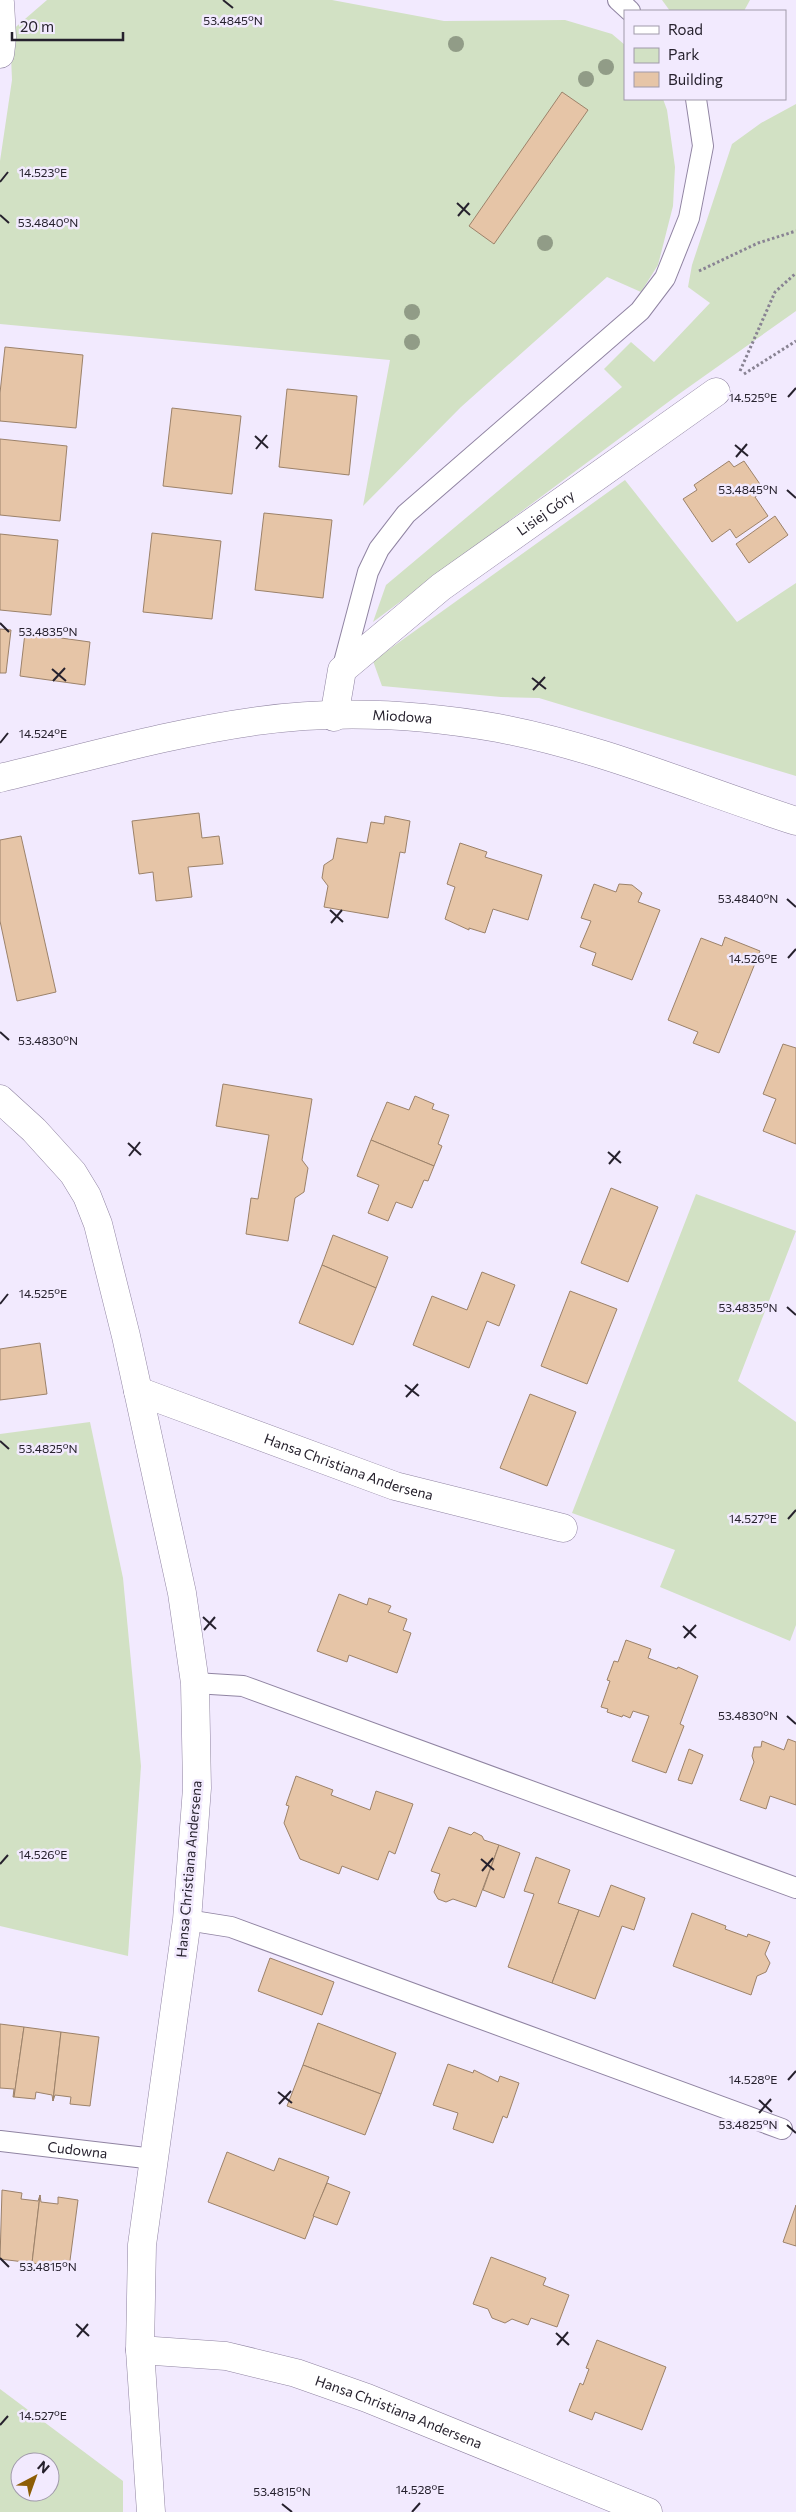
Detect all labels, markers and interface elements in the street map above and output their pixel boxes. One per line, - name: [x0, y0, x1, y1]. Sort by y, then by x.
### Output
- scale bar: [12, 10, 124, 42]
- legend: [624, 10, 786, 100]
- text: 53.4845°N: [203, 13, 263, 27]
- text: 20 m: [20, 17, 54, 35]
- text: Road: [668, 20, 703, 38]
- text: Park: [668, 45, 699, 63]
- text: Building: [668, 70, 723, 88]
- text: 14.523°E: [19, 165, 67, 179]
- text: 53.4840°N: [18, 215, 78, 229]
- text: 14.525°E: [729, 390, 777, 404]
- text: 53.4845°N: [718, 482, 778, 496]
- street label: Lisiej Góry: [513, 486, 577, 539]
- text: 53.4835°N: [18, 624, 78, 638]
- street label: Miodowa: [372, 706, 433, 727]
- text: 14.524°E: [19, 726, 67, 740]
- text: 53.4840°N: [718, 891, 778, 905]
- text: 14.526°E: [729, 951, 777, 965]
- text: 53.4830°N: [18, 1033, 78, 1047]
- text: 14.525°E: [19, 1286, 67, 1300]
- text: 53.4835°N: [718, 1300, 778, 1314]
- street label: Hansa Christiana Andersena: [262, 1429, 435, 1503]
- text: 53.4825°N: [19, 1441, 77, 1455]
- text: 14.527°E: [729, 1511, 777, 1525]
- text: 53.4830°N: [718, 1708, 778, 1722]
- street label: Hansa Christiana Andersena: [172, 1780, 205, 1958]
- text: 14.526°E: [19, 1847, 67, 1861]
- text: 14.528°E: [729, 2072, 777, 2086]
- text: 53.4825°N: [719, 2117, 777, 2131]
- street label: Cudowna: [47, 2138, 108, 2161]
- text: 53.4815°N: [19, 2259, 77, 2273]
- street label: Hansa Christiana Andersena: [313, 2371, 485, 2452]
- text: 14.527°E: [19, 2408, 67, 2422]
- north arrow: [10, 2452, 60, 2502]
- text: N: [34, 2457, 53, 2477]
- text: 14.528°E: [396, 2482, 444, 2496]
- text: 53.4815°N: [253, 2484, 311, 2498]

